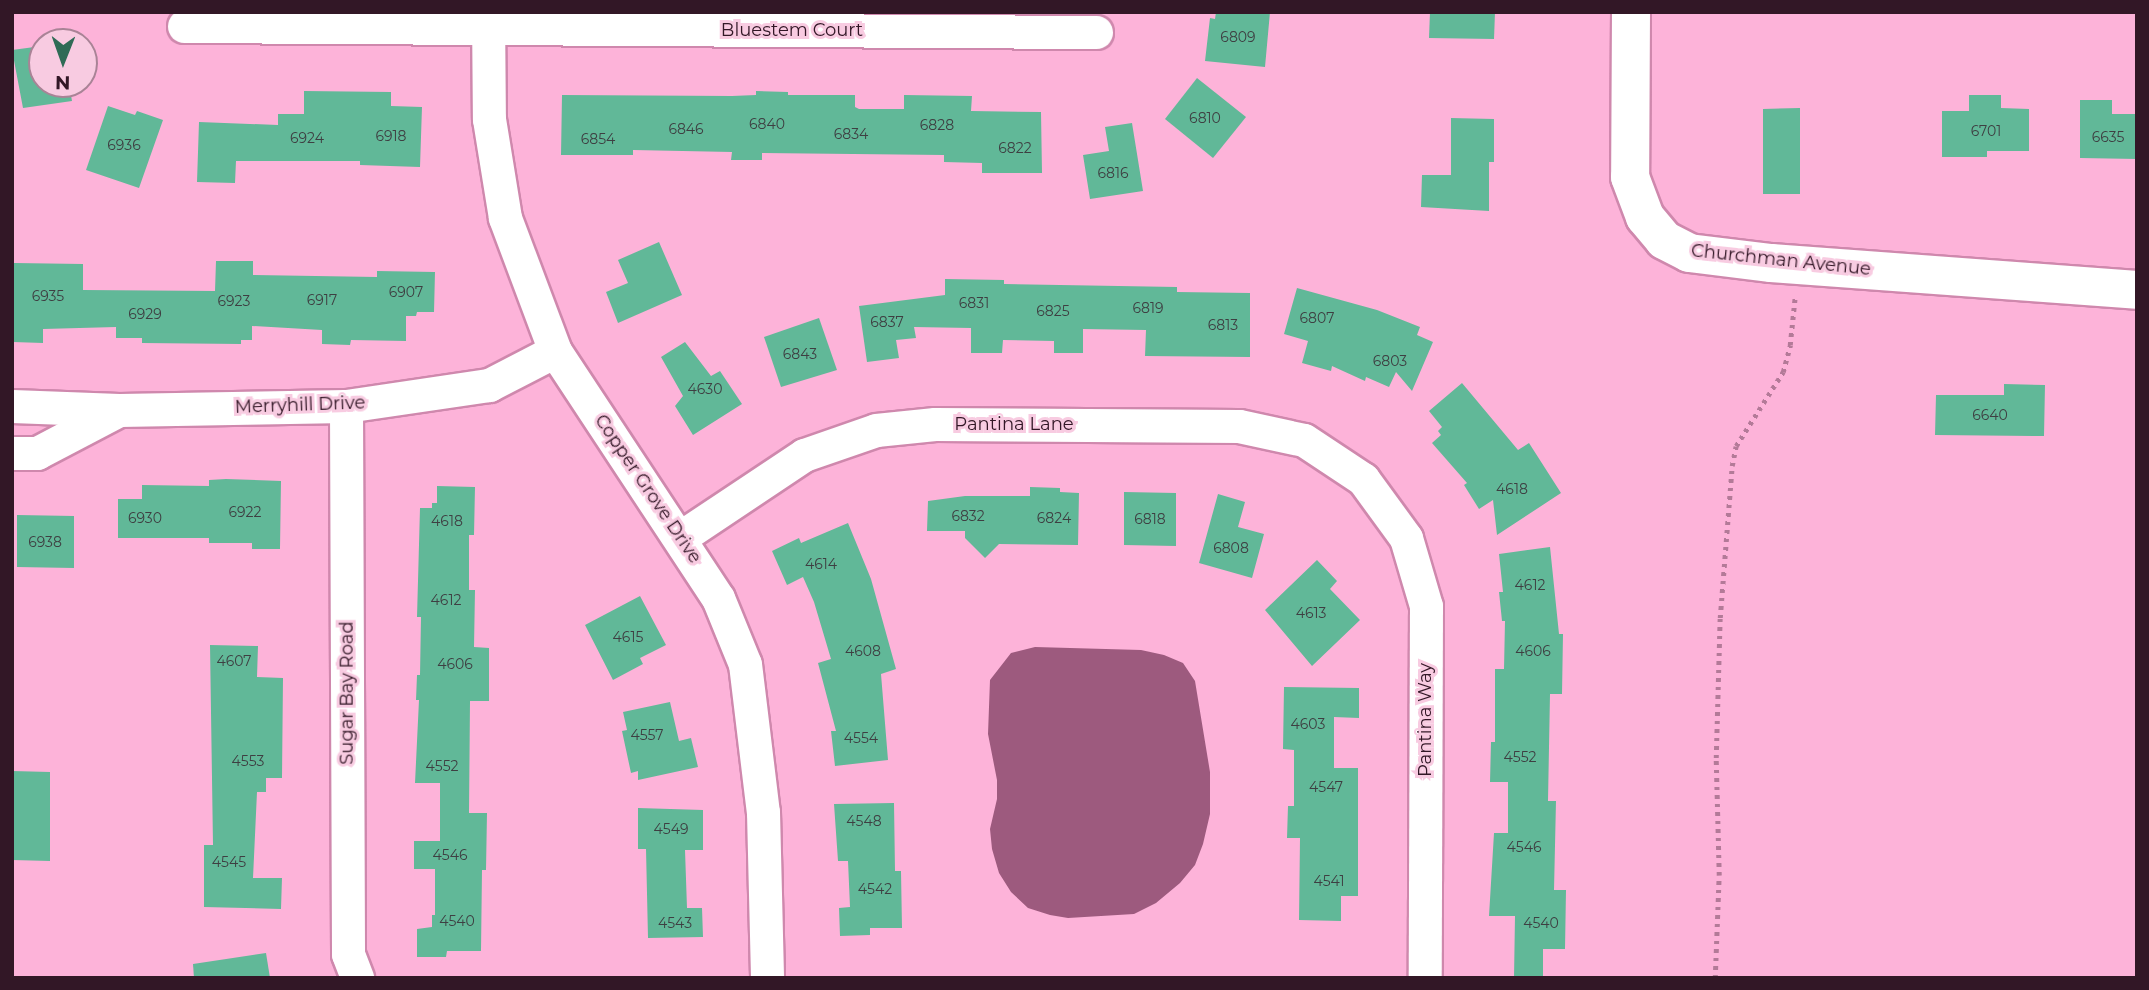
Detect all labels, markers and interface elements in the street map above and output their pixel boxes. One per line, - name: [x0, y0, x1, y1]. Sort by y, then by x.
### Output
- street label: Bluestem Court: [721, 19, 863, 41]
- north arrow: [28, 28, 98, 98]
- house number: 6809: [1220, 29, 1256, 45]
- text: N: [55, 71, 71, 94]
- house number: 6810: [1189, 110, 1221, 126]
- house number: 6840: [749, 116, 785, 132]
- house number: 6828: [920, 117, 954, 133]
- house number: 6846: [668, 121, 704, 137]
- house number: 6701: [1971, 123, 2001, 139]
- house number: 6834: [834, 126, 868, 142]
- house number: 6918: [375, 128, 407, 144]
- house number: 6635: [2092, 129, 2124, 145]
- house number: 6924: [290, 130, 324, 146]
- house number: 6854: [581, 131, 615, 147]
- house number: 6936: [107, 137, 141, 153]
- house number: 6822: [998, 140, 1032, 156]
- house number: 6816: [1097, 165, 1129, 181]
- street label: Churchman Avenue: [1690, 240, 1872, 280]
- house number: 6907: [389, 284, 423, 300]
- house number: 6935: [32, 288, 64, 304]
- house number: 6917: [307, 292, 337, 308]
- house number: 6923: [218, 293, 250, 309]
- house number: 6831: [959, 295, 989, 311]
- house number: 6819: [1132, 300, 1164, 316]
- house number: 6825: [1036, 303, 1070, 319]
- house number: 6929: [128, 306, 162, 322]
- house number: 6807: [1300, 310, 1334, 326]
- house number: 6837: [870, 314, 904, 330]
- house number: 6813: [1208, 317, 1238, 333]
- house number: 6843: [783, 346, 817, 362]
- house number: 6803: [1373, 353, 1407, 369]
- house number: 4630: [688, 381, 722, 397]
- street label: Merryhill Drive: [234, 392, 366, 418]
- house number: 6640: [1972, 407, 2008, 423]
- street label: Copper Grove Drive: [590, 410, 706, 568]
- street label: Pantina Lane: [954, 413, 1074, 435]
- house number: 4618: [1496, 481, 1528, 497]
- house number: 6922: [229, 504, 261, 520]
- house number: 6832: [951, 508, 985, 524]
- house number: 6930: [128, 510, 162, 526]
- house number: 6824: [1037, 510, 1071, 526]
- house number: 6818: [1134, 511, 1166, 527]
- house number: 4618: [431, 513, 463, 529]
- house number: 6938: [28, 534, 62, 550]
- house number: 6808: [1213, 540, 1249, 556]
- house number: 4614: [805, 556, 837, 572]
- house number: 4612: [1515, 577, 1545, 593]
- house number: 4612: [431, 592, 461, 608]
- house number: 4613: [1296, 605, 1326, 621]
- street label: Sugar Bay Road: [336, 621, 358, 765]
- house number: 4615: [613, 629, 643, 645]
- house number: 4608: [845, 643, 881, 659]
- house number: 4606: [1515, 643, 1551, 659]
- house number: 4607: [216, 653, 252, 669]
- house number: 4606: [437, 656, 473, 672]
- street label: Pantina Way: [1414, 663, 1436, 777]
- house number: 4603: [1291, 716, 1325, 732]
- house number: 4557: [630, 727, 664, 743]
- house number: 4554: [844, 730, 878, 746]
- house number: 4552: [1504, 749, 1536, 765]
- house number: 4553: [232, 753, 264, 769]
- house number: 4552: [426, 758, 458, 774]
- house number: 4547: [1309, 779, 1343, 795]
- house number: 4548: [846, 813, 882, 829]
- house number: 4549: [654, 821, 688, 837]
- house number: 4546: [1507, 839, 1541, 855]
- house number: 4546: [433, 847, 467, 863]
- house number: 4545: [212, 854, 246, 870]
- house number: 4541: [1313, 873, 1345, 889]
- house number: 4542: [858, 881, 892, 897]
- house number: 4540: [439, 913, 475, 929]
- house number: 4543: [658, 915, 692, 931]
- house number: 4540: [1523, 915, 1559, 931]

